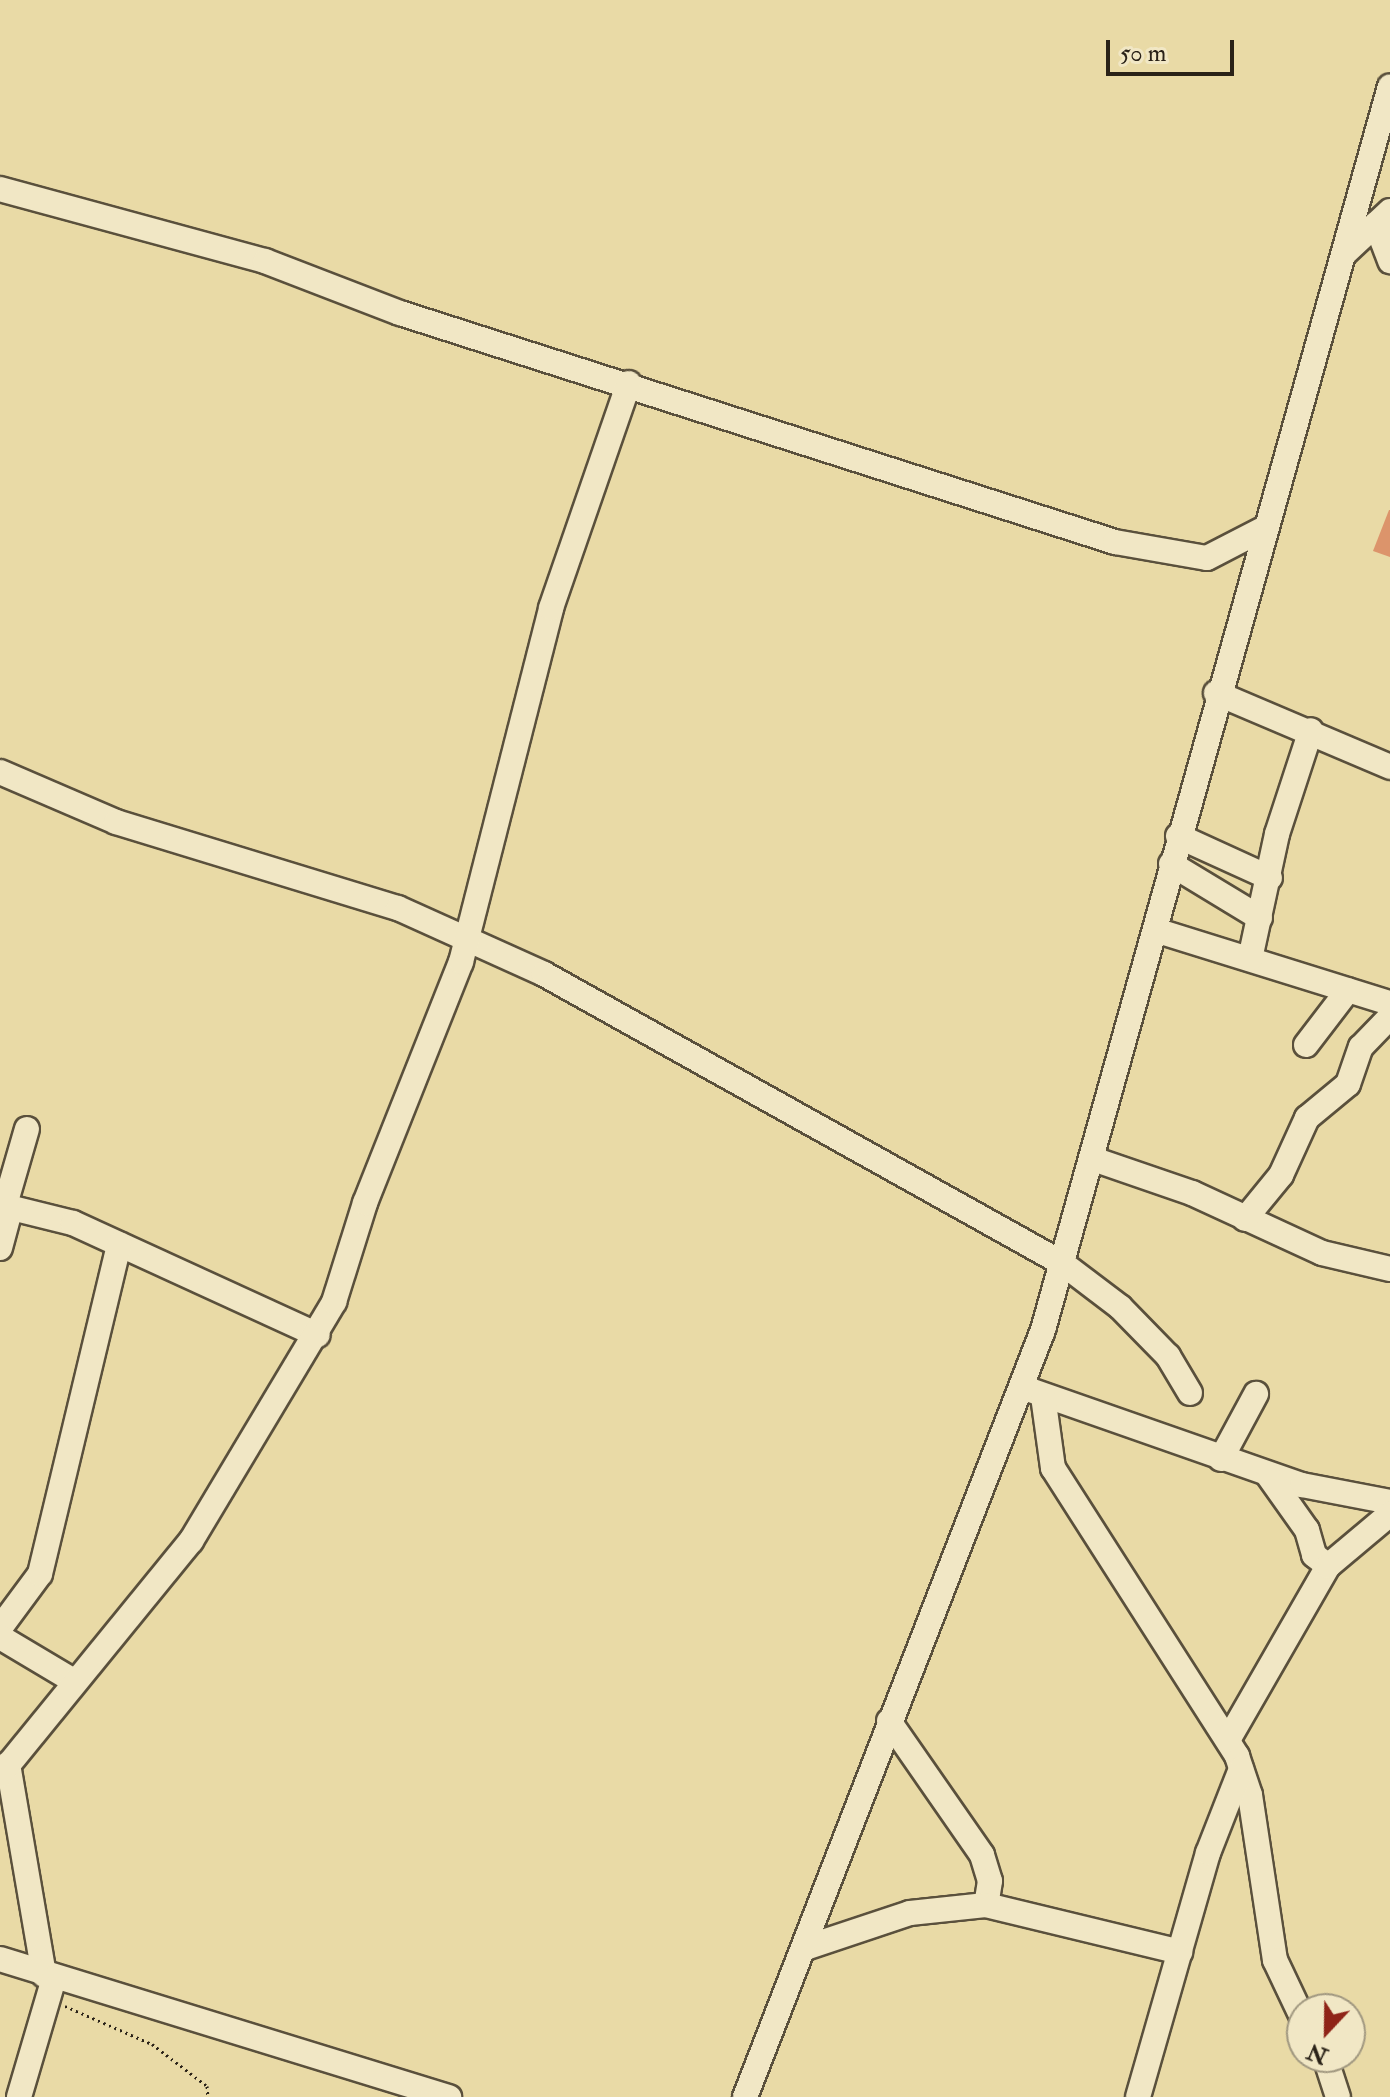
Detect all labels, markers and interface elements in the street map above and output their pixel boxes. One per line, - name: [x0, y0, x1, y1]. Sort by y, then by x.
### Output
- scale bar: [1110, 24, 1238, 74]
- text: 50 m: [1120, 38, 1166, 69]
- north arrow: [1286, 1993, 1366, 2073]
- text: N: [1303, 2037, 1332, 2070]

